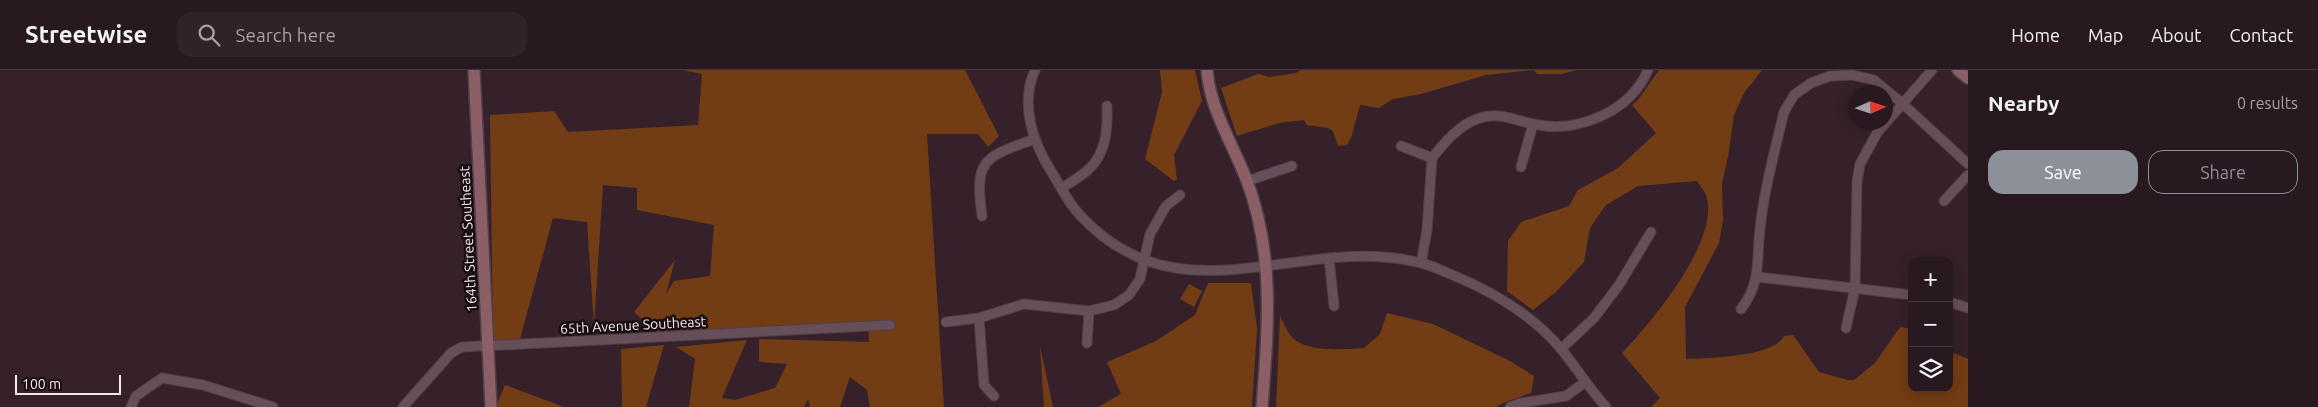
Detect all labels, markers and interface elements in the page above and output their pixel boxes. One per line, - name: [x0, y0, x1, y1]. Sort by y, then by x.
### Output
- search box: [177, 12, 527, 57]
- text: Streetwise: [25, 21, 147, 48]
- icon: search: [195, 21, 223, 49]
- text: Search here: [235, 24, 336, 46]
- text: Home: [2011, 25, 2060, 45]
- text: Map: [2088, 25, 2123, 45]
- text: About: [2151, 25, 2201, 45]
- text: Contact: [2229, 25, 2293, 45]
- north arrow: [1848, 85, 1893, 130]
- text: Nearby: [1988, 91, 2059, 115]
- text: 0 results: [2237, 94, 2298, 112]
- button: Save: [1988, 150, 2138, 194]
- button: Share: [2148, 150, 2298, 194]
- street label: 164th Street Southeast: [456, 165, 480, 312]
- map controls: [1908, 257, 1953, 392]
- button: +: [1908, 257, 1953, 302]
- button: −: [1908, 302, 1953, 347]
- street label: 65th Avenue Southeast: [559, 313, 707, 337]
- button: layers: [1908, 347, 1953, 392]
- scale bar: [15, 372, 121, 395]
- text: 100 m: [22, 376, 61, 392]

